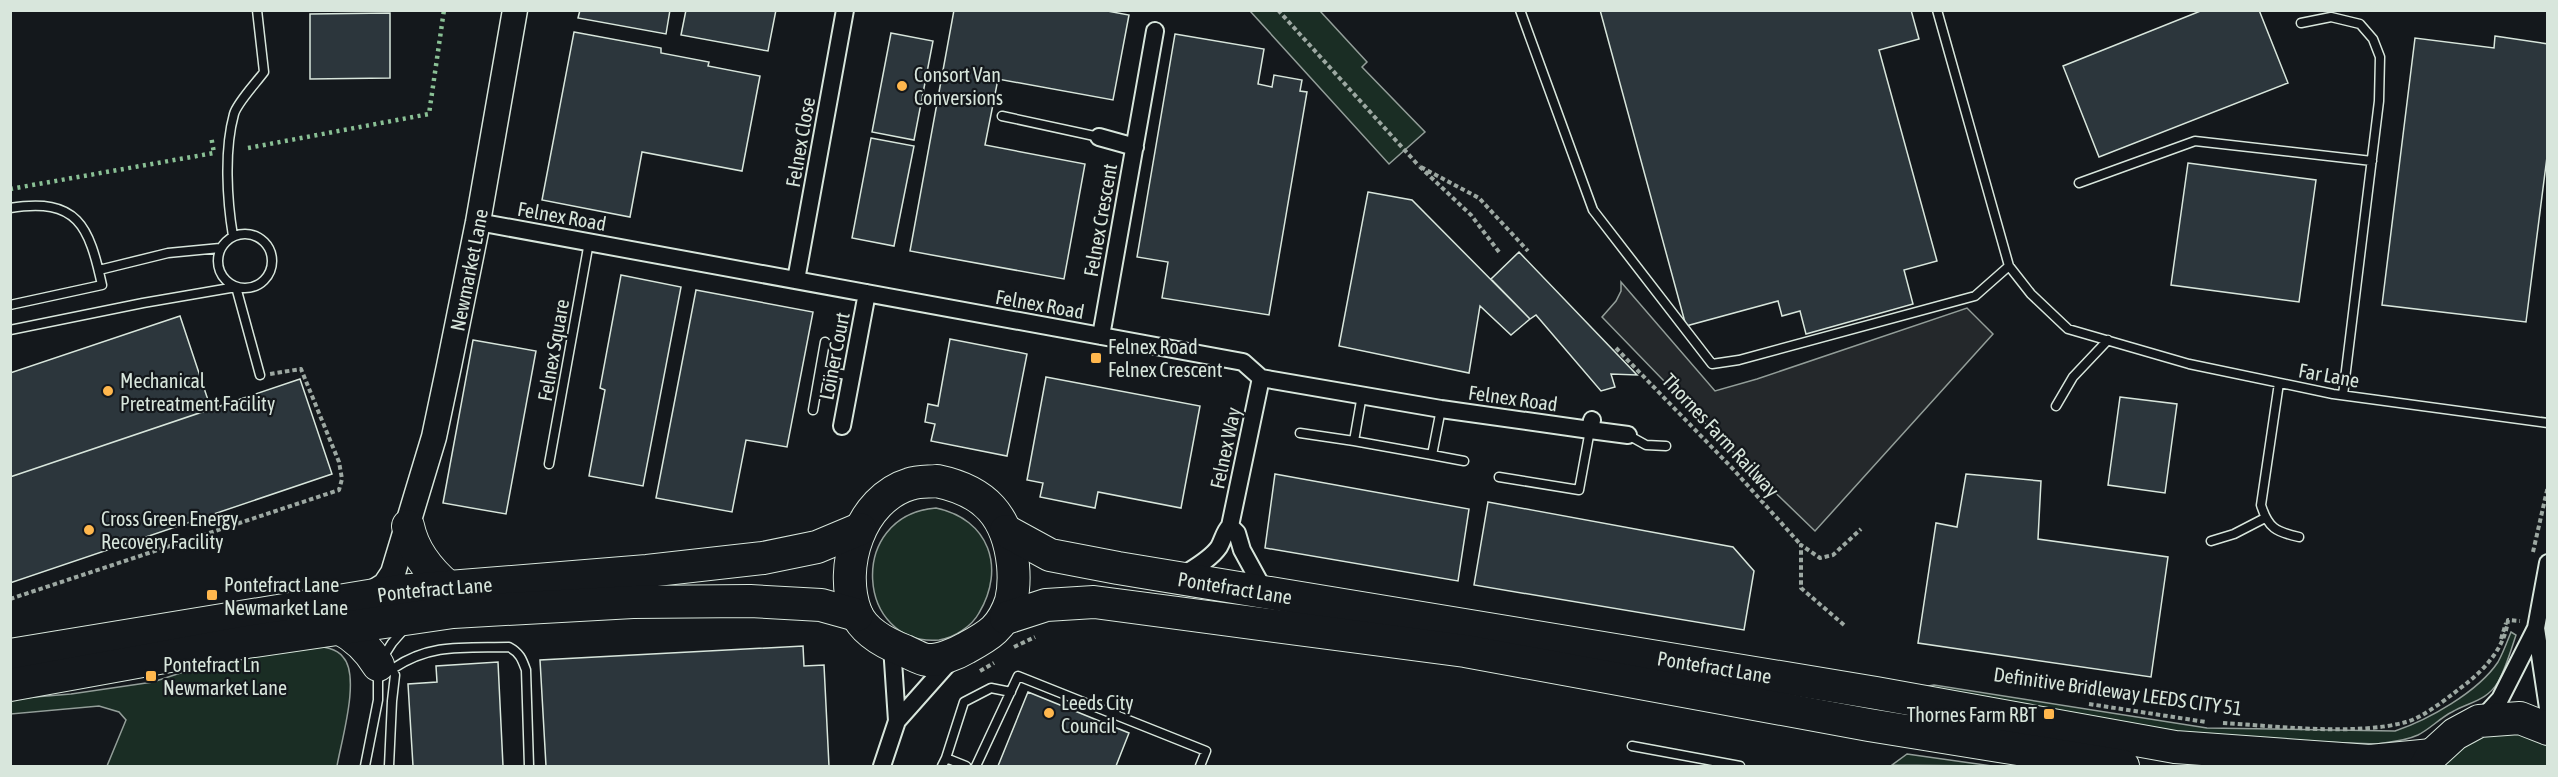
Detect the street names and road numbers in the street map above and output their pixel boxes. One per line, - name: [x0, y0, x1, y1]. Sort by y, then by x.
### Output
- street label: Felnex Close: [781, 95, 819, 189]
- street label: Felnex Crescent: [1079, 161, 1121, 278]
- street label: Felnex Road: [516, 197, 608, 235]
- street label: Newmarket Lane: [445, 207, 492, 333]
- street label: Felnex Road: [994, 285, 1086, 323]
- street label: Felnex Square: [533, 297, 573, 403]
- street label: Loiner Court: [814, 310, 854, 402]
- street label: Far Lane: [2297, 358, 2361, 392]
- street label: Thornes Farm Railway: [1658, 369, 1784, 501]
- street label: Felnex Road: [1467, 380, 1559, 416]
- street label: Felnex Way: [1205, 405, 1245, 491]
- street label: Pontefract Lane: [1176, 567, 1294, 608]
- street label: Pontefract Lane: [375, 572, 493, 606]
- street label: Pontefract Lane: [1656, 646, 1773, 687]
- street label: Definitive Bridleway LEEDS CITY 51: [1992, 662, 2244, 720]

